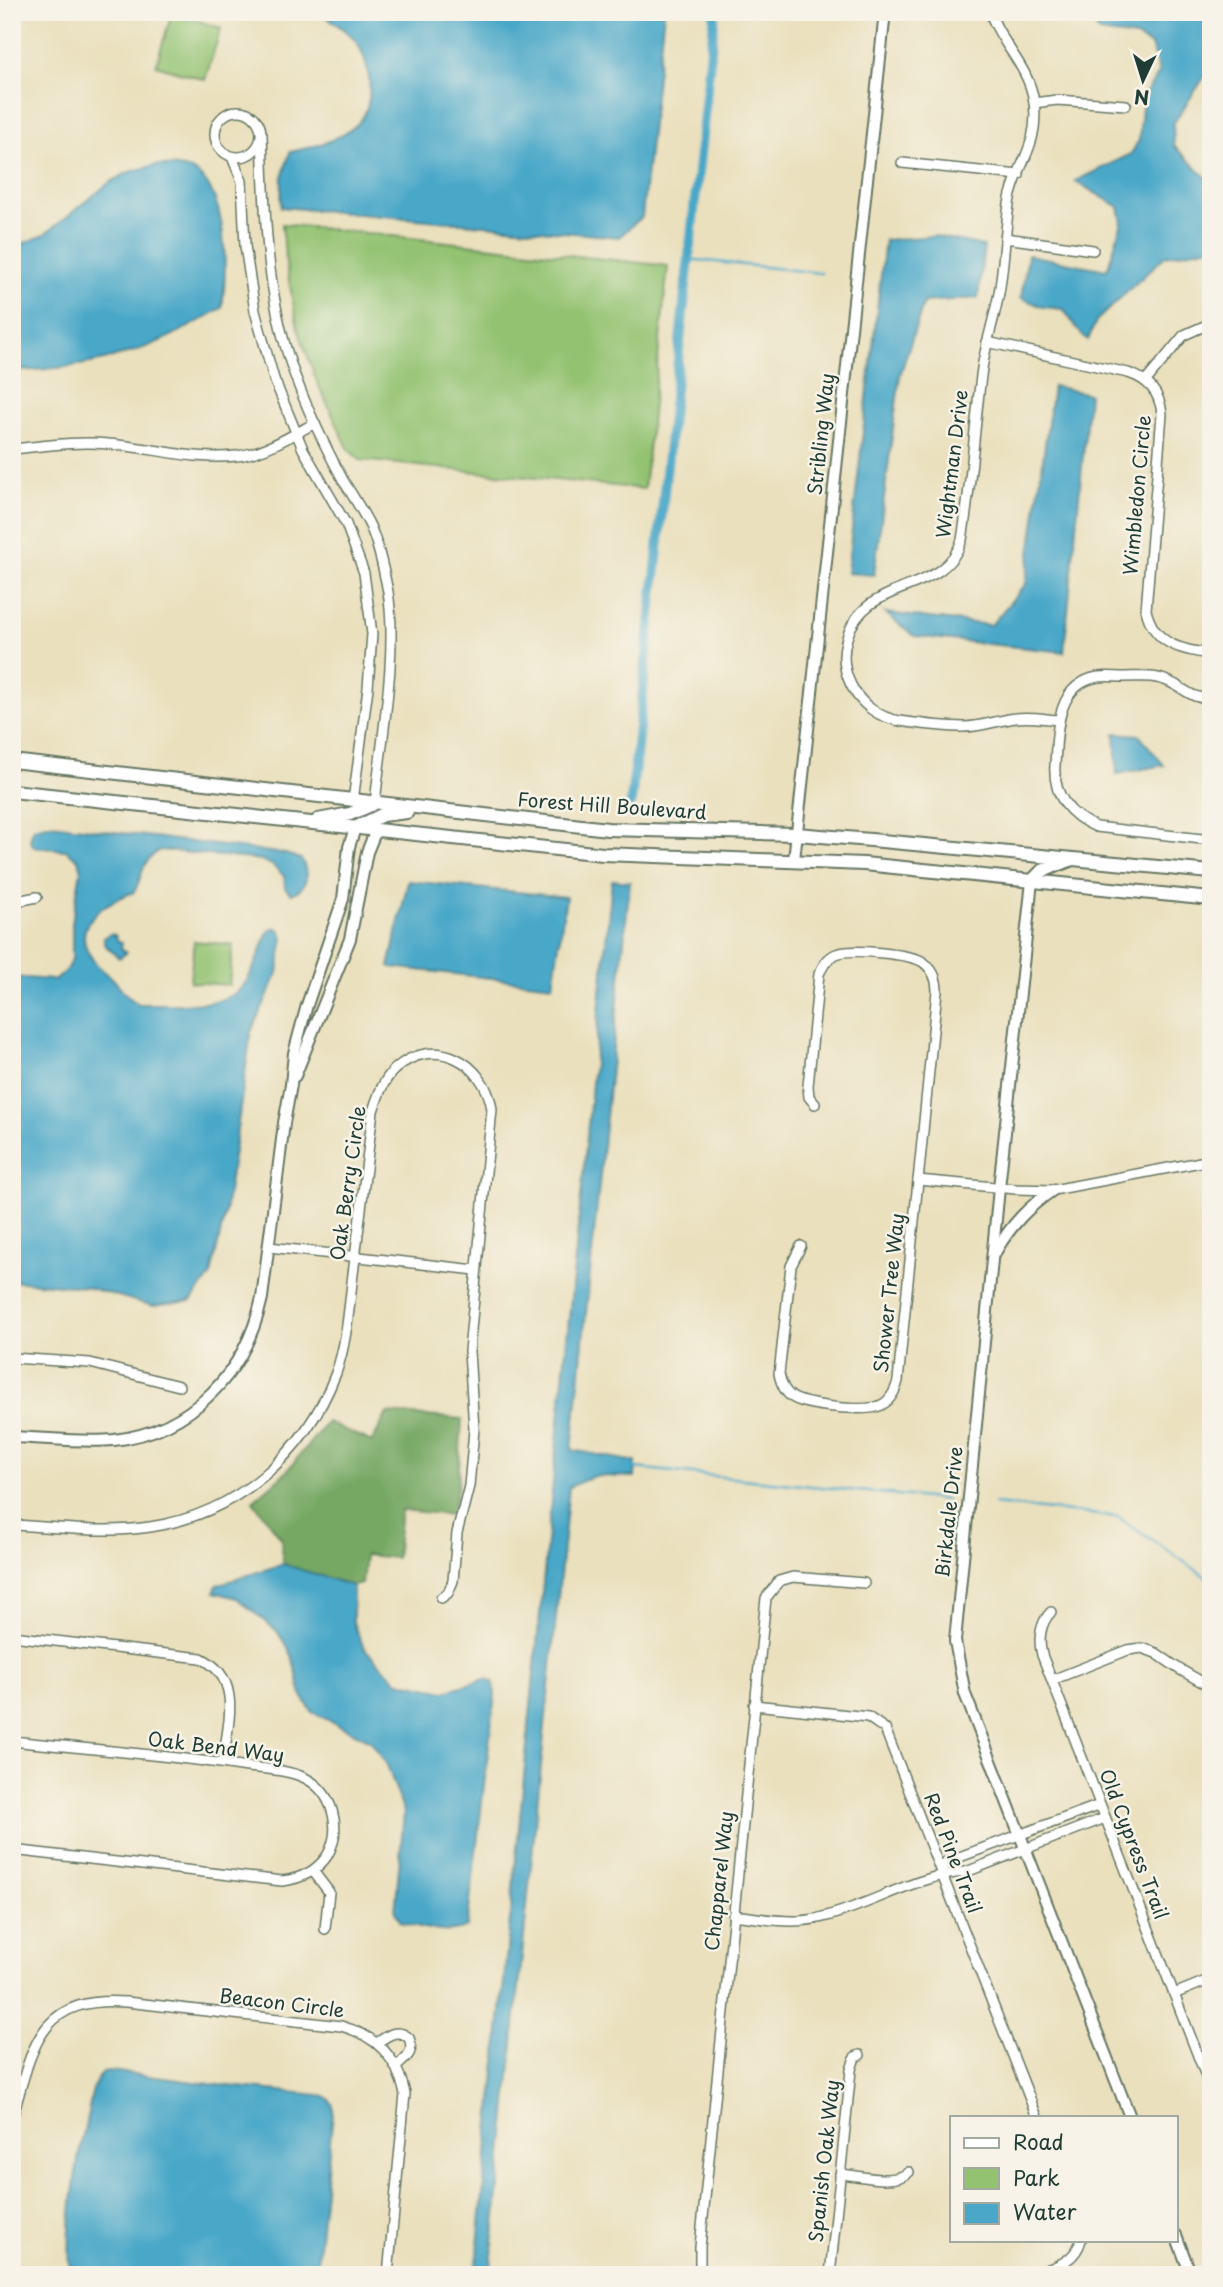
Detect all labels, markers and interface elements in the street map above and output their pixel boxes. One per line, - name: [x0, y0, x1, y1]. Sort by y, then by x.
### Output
- north arrow: [1108, 46, 1178, 116]
- text: N: [1133, 83, 1150, 112]
- street label: Stribling Way: [800, 372, 840, 496]
- street label: Wightman Drive: [928, 388, 974, 540]
- street label: Wimbledon Circle: [1115, 414, 1157, 576]
- street label: Forest Hill Boulevard: [517, 784, 708, 826]
- street label: Oak Berry Circle: [322, 1104, 372, 1262]
- street label: Shower Tree Way: [866, 1212, 910, 1374]
- street label: Birkdale Drive: [927, 1445, 969, 1579]
- street label: Oak Bend Way: [146, 1724, 286, 1768]
- street label: Old Cypress Trail: [1093, 1764, 1177, 1923]
- street label: Red Pine Trail: [918, 1788, 990, 1917]
- street label: Chapparel Way: [697, 1810, 739, 1952]
- street label: Beacon Circle: [218, 1980, 346, 2024]
- street label: Spanish Oak Way: [801, 2078, 845, 2244]
- legend: [950, 2116, 1178, 2242]
- text: Road: [1013, 2125, 1064, 2157]
- text: Park: [1013, 2161, 1060, 2193]
- text: Water: [1013, 2195, 1077, 2227]

